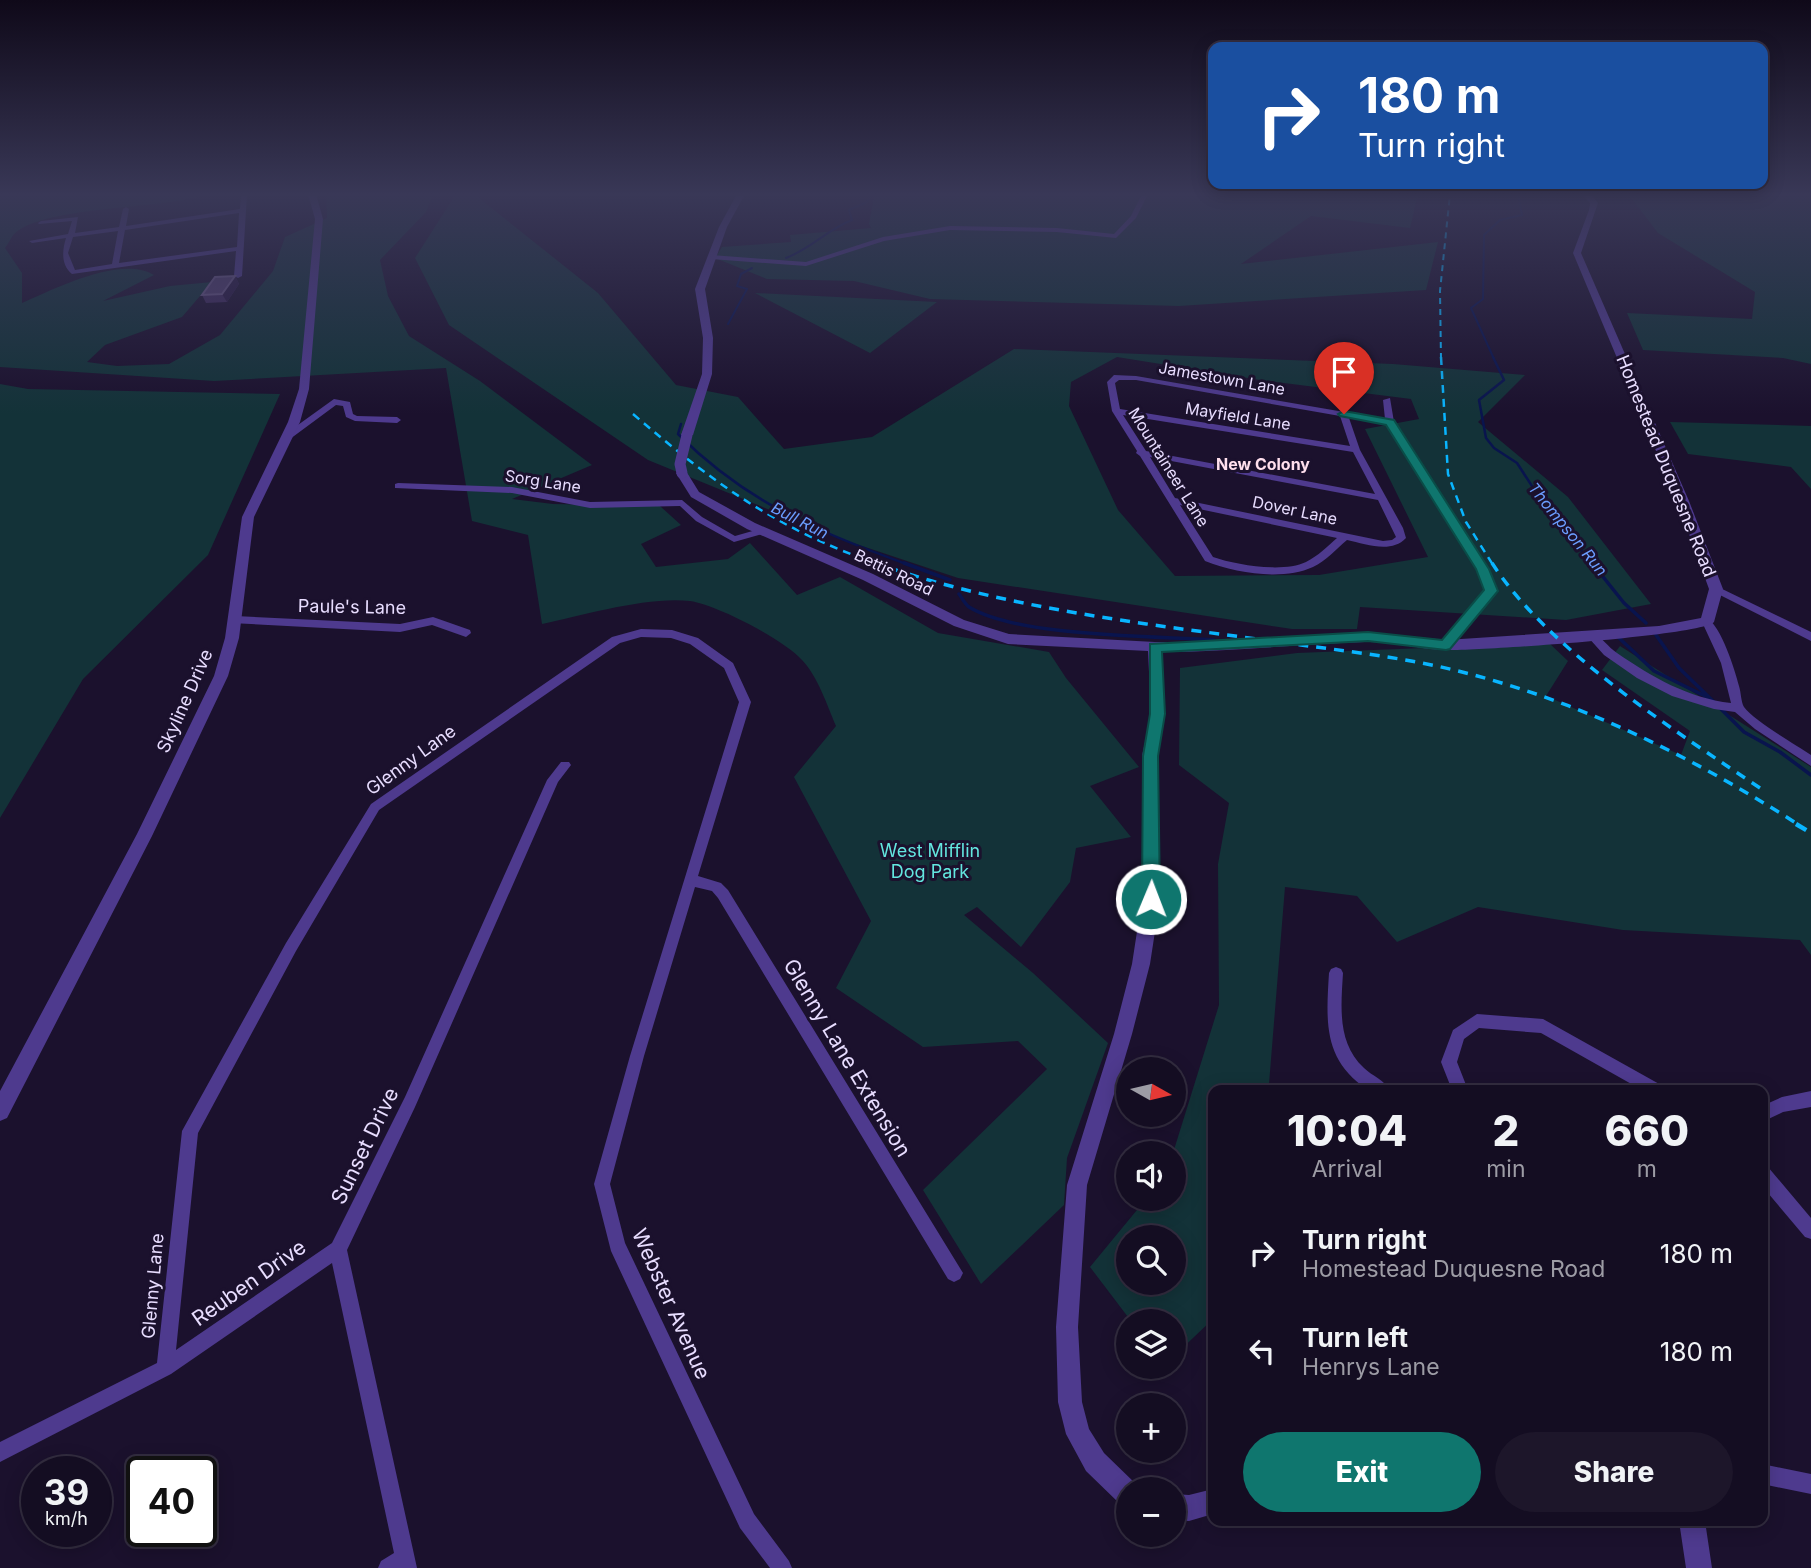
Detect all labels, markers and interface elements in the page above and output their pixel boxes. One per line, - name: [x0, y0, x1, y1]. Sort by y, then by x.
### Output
- text: 180 m: [1358, 66, 1500, 125]
- icon: right: [1243, 70, 1334, 161]
- text: Turn right: [1358, 126, 1505, 165]
- pin: [1314, 342, 1374, 414]
- street label: Homestead Duquesne Road: [1612, 352, 1721, 580]
- icon: arrive: [1325, 353, 1363, 391]
- street label: Jamestown Lane: [1157, 357, 1287, 399]
- street label: Mayfield Lane: [1184, 398, 1292, 434]
- street label: Mountaineer Lane: [1124, 404, 1214, 530]
- district label: New Colony: [1216, 454, 1310, 474]
- street label: Sorg Lane: [504, 465, 582, 497]
- water label: Thompson Run: [1524, 478, 1612, 580]
- street label: Dover Lane: [1251, 491, 1339, 529]
- water label: Bull Run: [768, 497, 832, 543]
- street label: Bettis Road: [851, 544, 937, 600]
- street label: Paule's Lane: [298, 595, 406, 618]
- street label: Skyline Drive: [152, 646, 217, 756]
- street label: Glenny Lane: [362, 720, 460, 799]
- park label: West Mifflin Dog Park: [880, 840, 980, 882]
- position arrow: [1114, 862, 1188, 936]
- street label: Glenny Lane Extension: [778, 954, 916, 1161]
- north arrow: [1116, 1057, 1186, 1127]
- map controls: [1116, 1057, 1186, 1547]
- street label: Sunset Drive: [326, 1083, 404, 1208]
- text: 10:04: [1287, 1105, 1407, 1156]
- text: 2: [1492, 1105, 1519, 1156]
- text: 660: [1604, 1105, 1689, 1156]
- button: sound: [1116, 1141, 1186, 1211]
- text: Arrival: [1312, 1155, 1382, 1183]
- text: min: [1486, 1155, 1526, 1183]
- text: m: [1637, 1155, 1657, 1183]
- text: Turn right: [1302, 1224, 1427, 1255]
- street label: Webster Avenue: [627, 1225, 716, 1383]
- button: search: [1116, 1225, 1186, 1295]
- street label: Glenny Lane: [137, 1232, 168, 1340]
- street label: Reuben Drive: [187, 1234, 311, 1331]
- icon: right: [1243, 1234, 1281, 1272]
- text: 180 m: [1660, 1238, 1733, 1269]
- text: Homestead Duquesne Road: [1302, 1255, 1605, 1283]
- button: layers: [1116, 1309, 1186, 1379]
- text: Turn left: [1302, 1322, 1408, 1353]
- icon: left: [1243, 1332, 1281, 1370]
- text: 180 m: [1660, 1336, 1733, 1367]
- text: Henrys Lane: [1302, 1353, 1440, 1381]
- button: +: [1116, 1393, 1186, 1463]
- button: Exit: [1243, 1432, 1481, 1512]
- button: Share: [1495, 1432, 1733, 1512]
- speed limit sign: 40: [126, 1456, 217, 1547]
- text: 39: [44, 1471, 89, 1513]
- button: −: [1116, 1477, 1186, 1547]
- text: km/h: [45, 1508, 88, 1529]

